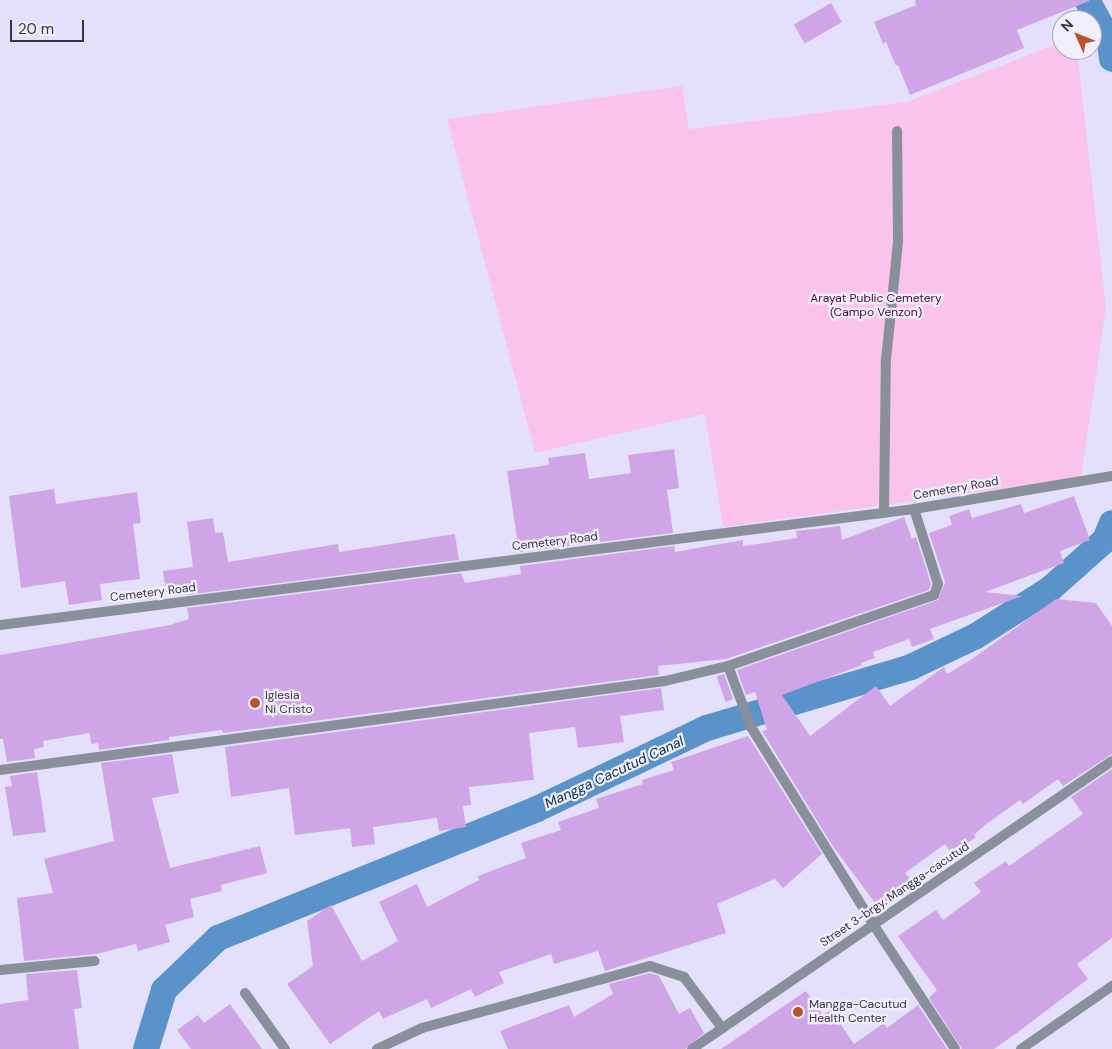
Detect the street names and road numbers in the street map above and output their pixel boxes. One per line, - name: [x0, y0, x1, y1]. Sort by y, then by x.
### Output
- street label: Cemetery Road: [912, 474, 1000, 504]
- street label: Cemetery Road: [511, 530, 599, 554]
- street label: Cemetery Road: [109, 581, 197, 605]
- street label: Street 3-brgy. Mangga-cacutud: [818, 840, 972, 950]

